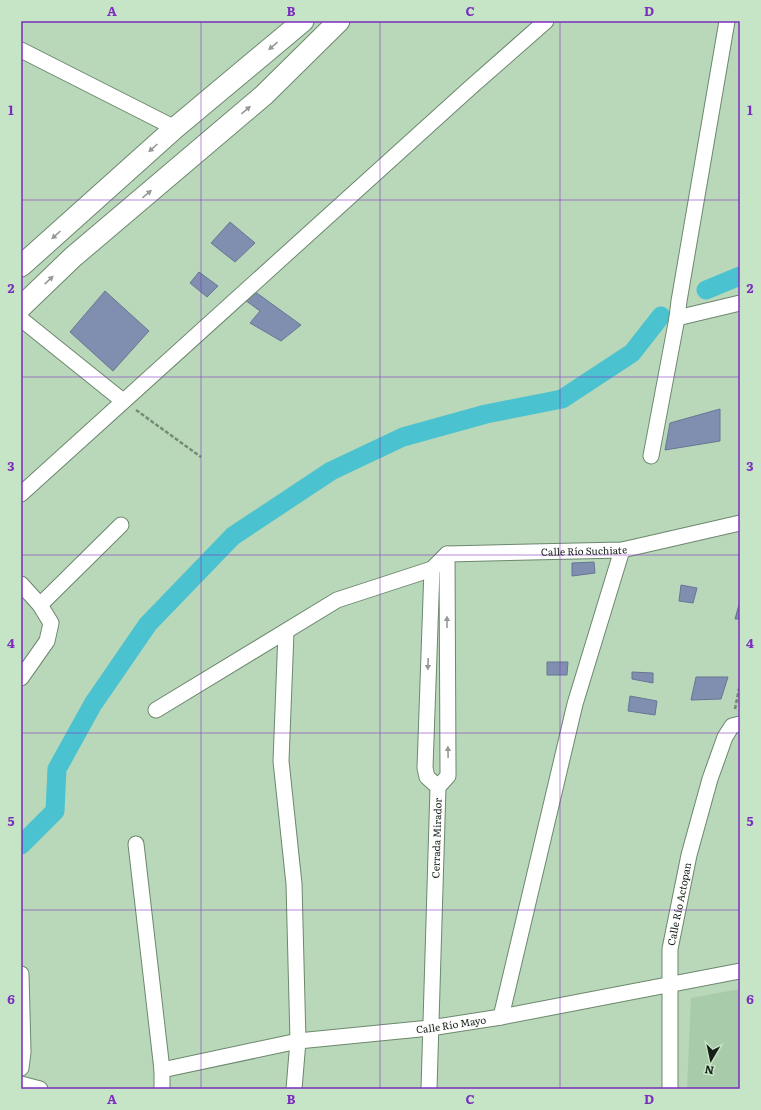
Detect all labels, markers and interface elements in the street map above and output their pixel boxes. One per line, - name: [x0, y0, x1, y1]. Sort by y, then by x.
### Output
- text: A: [107, 1, 117, 20]
- text: B: [287, 1, 296, 20]
- text: C: [465, 1, 475, 20]
- text: D: [644, 1, 654, 20]
- one-way arrow: [268, 41, 279, 50]
- text: 1: [8, 100, 14, 119]
- text: 1: [747, 100, 753, 119]
- one-way arrow: [242, 106, 251, 115]
- one-way arrow: [148, 143, 158, 153]
- one-way arrow: [142, 190, 153, 199]
- one-way arrow: [51, 230, 61, 239]
- one-way arrow: [44, 275, 54, 285]
- text: 2: [8, 278, 15, 297]
- text: 2: [747, 278, 754, 297]
- text: 3: [7, 456, 15, 475]
- text: 3: [746, 456, 754, 475]
- street label: Calle Río Suchiate: [541, 541, 628, 559]
- one-way arrow: [444, 615, 450, 628]
- text: 4: [7, 633, 15, 652]
- text: 4: [746, 633, 754, 652]
- one-way arrow: [425, 658, 431, 671]
- one-way arrow: [445, 745, 451, 758]
- street label: Cerrada Mirador: [427, 797, 445, 878]
- text: 5: [7, 811, 15, 830]
- text: 5: [746, 811, 754, 830]
- street label: Calle Río Actopan: [663, 860, 694, 947]
- text: 6: [7, 989, 15, 1008]
- text: 6: [746, 989, 754, 1008]
- street label: Calle Río Mayo: [415, 1011, 487, 1036]
- north arrow: [691, 1040, 731, 1080]
- text: N: [703, 1062, 715, 1079]
- text: A: [107, 1089, 117, 1108]
- text: B: [287, 1089, 296, 1108]
- text: C: [465, 1089, 475, 1108]
- text: D: [644, 1089, 654, 1108]

